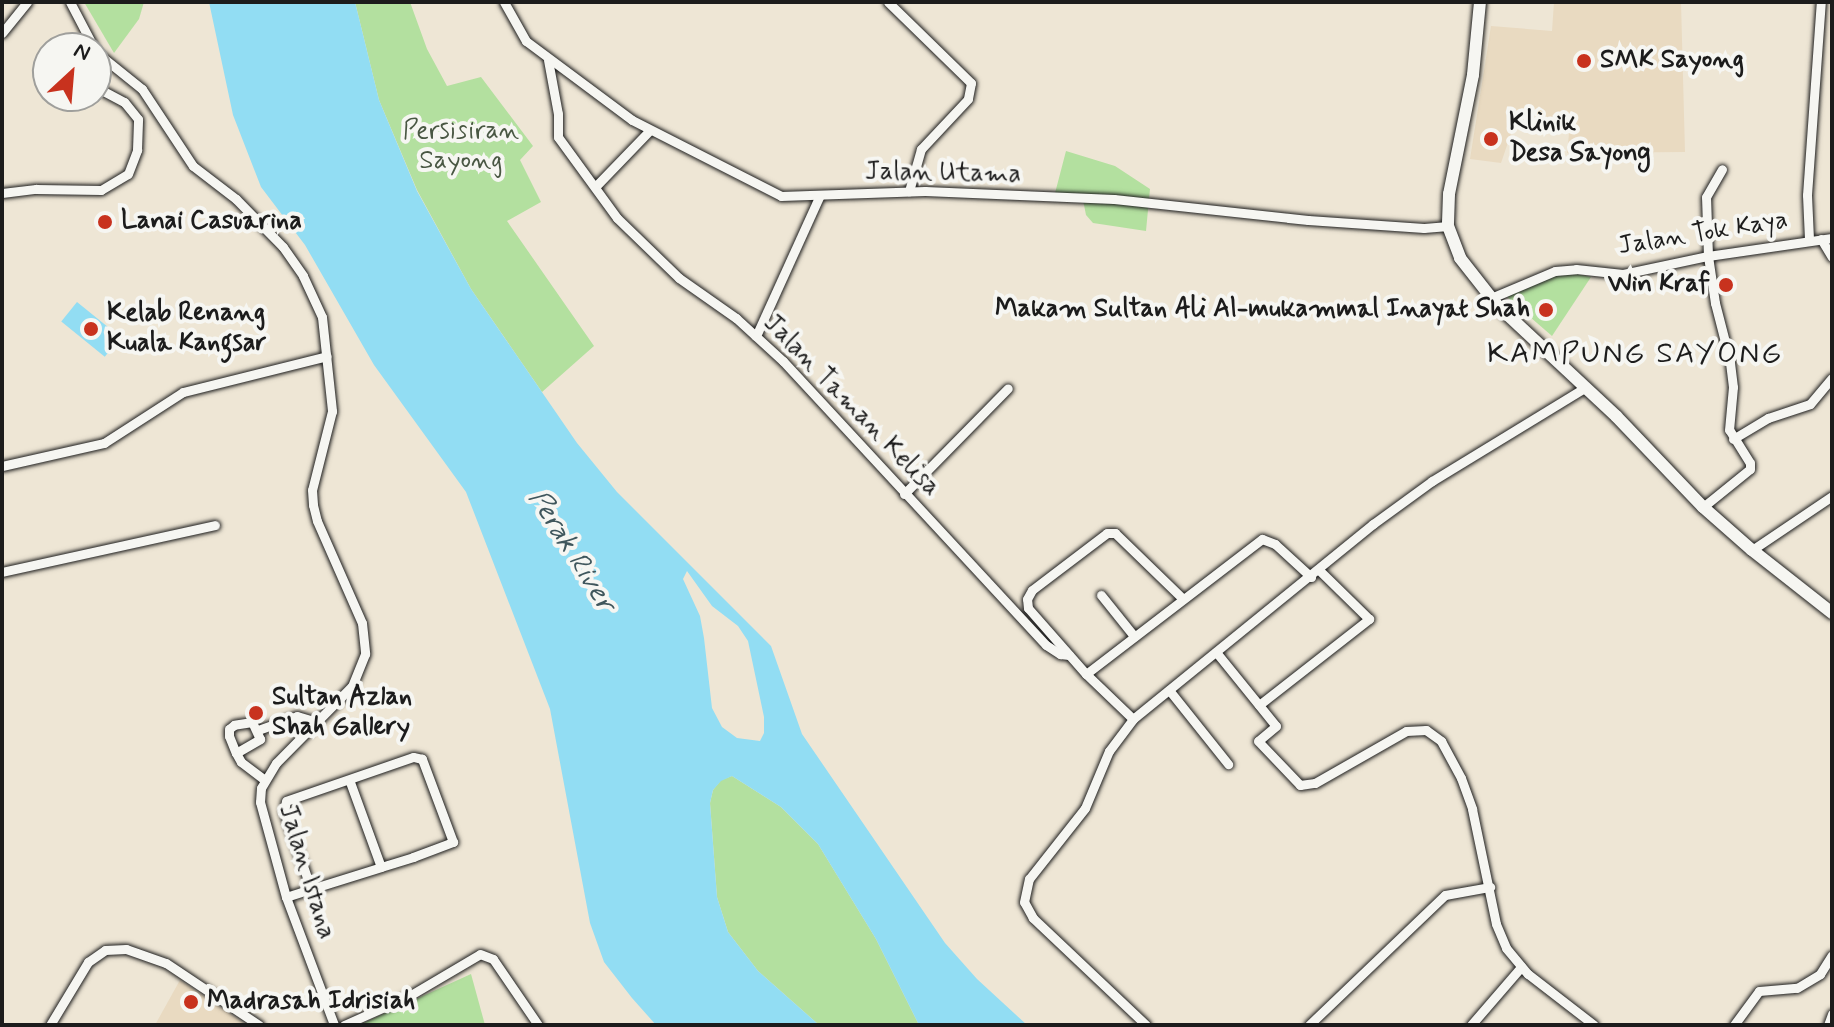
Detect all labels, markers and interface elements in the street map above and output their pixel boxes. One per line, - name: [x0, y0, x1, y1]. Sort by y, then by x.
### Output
- north arrow: [32, 32, 112, 112]
- text: N: [69, 36, 94, 68]
- place label: SMK Sayong: [1600, 45, 1744, 77]
- marker: SMK Sayong: [1575, 52, 1593, 70]
- place label: Klinik Desa Sayong: [1509, 108, 1653, 170]
- park label: Persisiran Sayong: [403, 116, 519, 178]
- marker: Klinik Desa Sayong: [1480, 128, 1502, 150]
- street label: Jalan Utama: [863, 157, 1023, 191]
- street label: Jalan Tok Kaya: [1613, 205, 1793, 263]
- place label: Lanai Casuarina: [121, 206, 302, 238]
- marker: Lanai Casuarina: [96, 213, 114, 231]
- place label: Win Kraf: [1606, 269, 1710, 301]
- marker: Win Kraf: [1717, 276, 1735, 294]
- place label: Makam Sultan Ali Al-mukammal Inayat Shah: [1003, 294, 1530, 326]
- place label: Kelab Renang Kuala Kangsar: [107, 298, 273, 360]
- marker: Makam Sultan Ali Al-mukammal Inayat Shah: [1537, 301, 1555, 319]
- street label: Jalan Taman Kelisa: [758, 311, 944, 501]
- marker: Kelab Renang Kuala Kangsar: [82, 320, 100, 338]
- district label: KAMPUNG SAYONG: [1488, 336, 1782, 372]
- water label: Perak River: [521, 484, 621, 618]
- place label: Sultan Azlan Shah Gallery: [272, 682, 418, 744]
- marker: Sultan Azlan Shah Gallery: [247, 704, 265, 722]
- street label: Jalan Istana: [270, 798, 342, 946]
- place label: Madrasah Idrisiah: [207, 986, 414, 1018]
- marker: Madrasah Idrisiah: [182, 993, 200, 1011]

